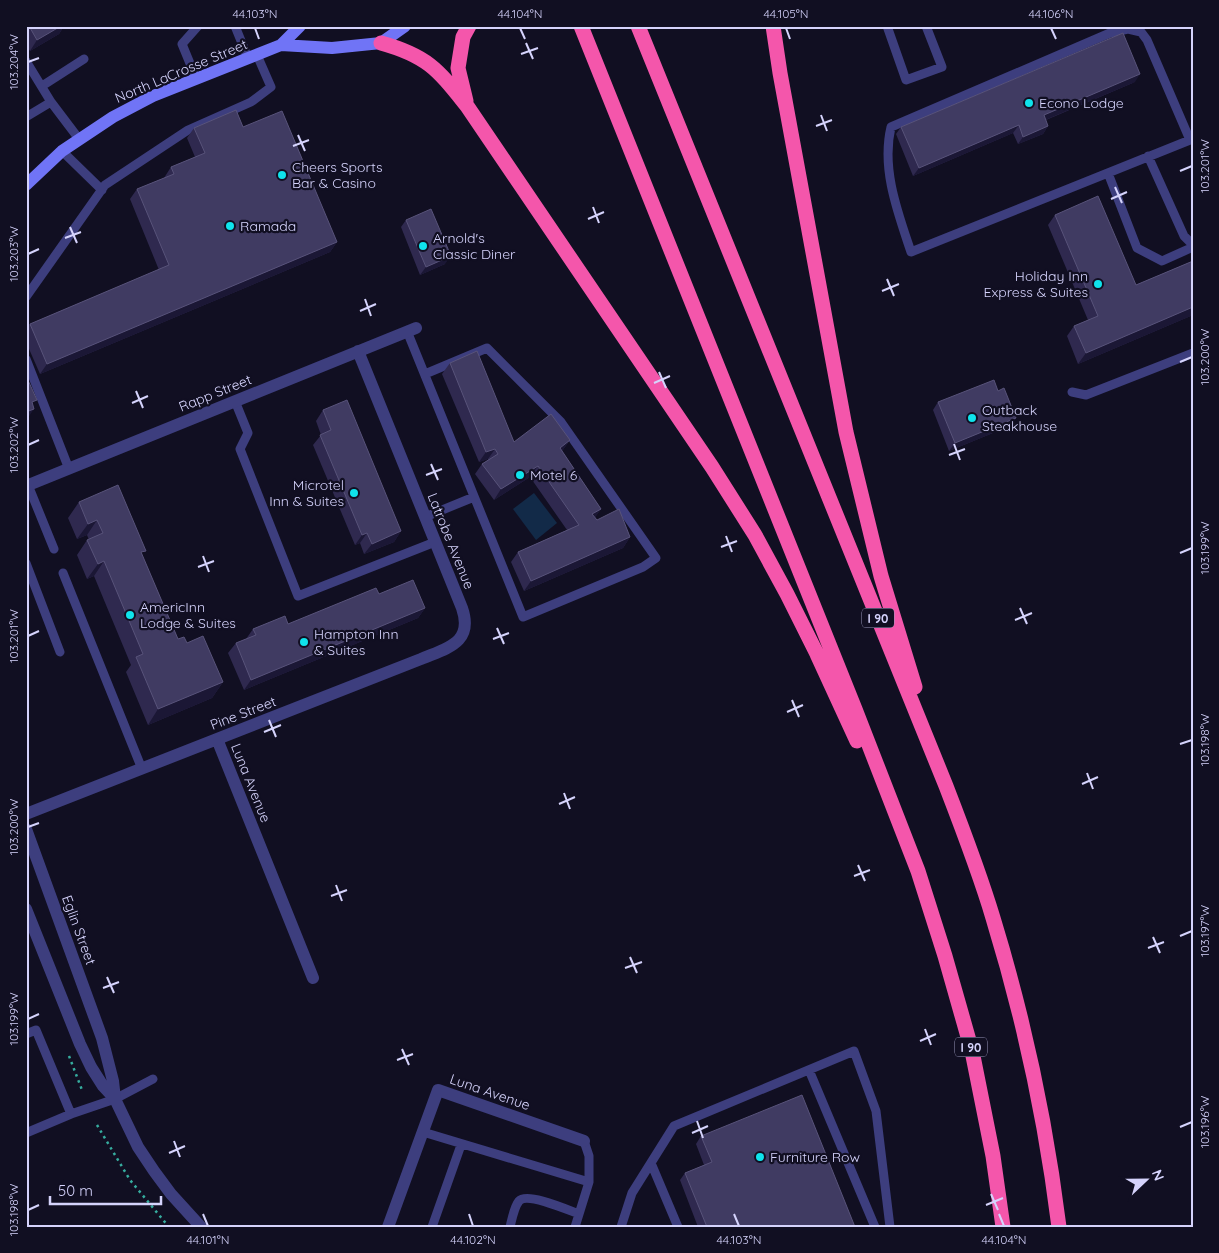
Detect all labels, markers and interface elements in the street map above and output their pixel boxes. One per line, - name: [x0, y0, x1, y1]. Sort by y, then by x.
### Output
- text: 44.103°N: [233, 6, 277, 21]
- text: 44.104°N: [498, 6, 542, 21]
- text: 44.105°N: [763, 6, 809, 21]
- text: 44.106°N: [1028, 6, 1074, 21]
- text: 103.204°W: [6, 34, 21, 90]
- street label: North LaCrosse Street: [112, 35, 250, 107]
- place label: Econo Lodge: [1039, 94, 1124, 112]
- marker: Econo Lodge: [1023, 97, 1035, 109]
- text: 103.201°W: [1197, 139, 1212, 193]
- place label: Cheers Sports Bar & Casino: [292, 158, 382, 192]
- marker: Cheers Sports Bar & Casino: [276, 169, 288, 181]
- place label: Ramada: [240, 217, 296, 235]
- marker: Ramada: [224, 220, 236, 232]
- text: 103.203°W: [6, 226, 21, 282]
- place label: Arnold's Classic Diner: [433, 229, 516, 263]
- marker: Arnold's Classic Diner: [417, 240, 429, 252]
- place label: Holiday Inn Express & Suites: [984, 267, 1088, 301]
- marker: Holiday Inn Express & Suites: [1092, 278, 1104, 290]
- text: 103.200°W: [1197, 328, 1212, 385]
- street label: Rapp Street: [176, 370, 254, 416]
- place label: Outback Steakhouse: [982, 401, 1057, 435]
- marker: Outback Steakhouse: [966, 412, 978, 424]
- text: 103.202°W: [6, 417, 21, 473]
- place label: Motel 6: [530, 466, 578, 484]
- marker: Motel 6: [514, 469, 526, 481]
- place label: Microtel Inn & Suites: [269, 476, 344, 510]
- marker: Microtel Inn & Suites: [348, 487, 360, 499]
- street label: Latrobe Avenue: [423, 490, 479, 592]
- text: 103.199°W: [1197, 521, 1212, 574]
- place label: AmericInn Lodge & Suites: [140, 598, 236, 632]
- road number: I 90: [862, 608, 894, 628]
- text: 103.201°W: [6, 609, 21, 663]
- marker: AmericInn Lodge & Suites: [124, 609, 136, 621]
- place label: Hampton Inn & Suites: [314, 625, 399, 659]
- marker: Hampton Inn & Suites: [298, 636, 310, 648]
- street label: Pine Street: [207, 692, 279, 734]
- text: 103.198°W: [1197, 713, 1212, 766]
- street label: Luna Avenue: [227, 741, 275, 825]
- text: 103.200°W: [6, 798, 21, 855]
- street label: Eglin Street: [58, 893, 100, 968]
- text: 103.197°W: [1197, 905, 1212, 957]
- text: 103.199°W: [6, 992, 21, 1045]
- road number: I 90: [955, 1038, 987, 1056]
- street label: Luna Avenue: [447, 1070, 533, 1114]
- text: 103.196°W: [1197, 1095, 1212, 1148]
- place label: Furniture Row: [770, 1148, 860, 1166]
- marker: Furniture Row: [754, 1151, 766, 1163]
- north arrow: [1122, 1156, 1172, 1206]
- text: N: [1148, 1167, 1168, 1183]
- scale bar: [50, 1173, 161, 1205]
- text: 50 m: [58, 1181, 93, 1200]
- text: 103.198°W: [6, 1183, 21, 1236]
- text: 44.101°N: [186, 1232, 230, 1247]
- text: 44.102°N: [450, 1232, 496, 1247]
- text: 44.103°N: [717, 1232, 761, 1247]
- text: 44.104°N: [982, 1232, 1026, 1247]

